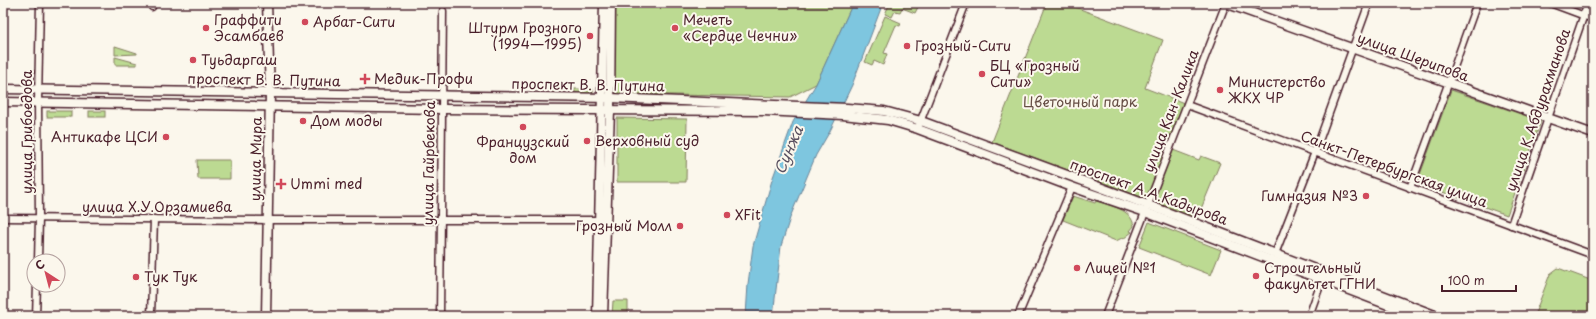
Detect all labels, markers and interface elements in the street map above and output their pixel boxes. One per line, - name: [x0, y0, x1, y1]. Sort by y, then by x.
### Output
- place label: Граффити Эсамбаев: [214, 9, 284, 46]
- place label: Мечеть «Сердце Чечни»: [683, 9, 797, 46]
- place label: Арбат-Сити: [313, 11, 396, 32]
- marker: Арбат-Сити: [300, 17, 310, 27]
- place label: Штурм Грозного (1994—1995): [468, 17, 582, 54]
- marker: Граффити Эсамбаев: [201, 23, 211, 33]
- marker: Мечеть «Сердце Чечни»: [670, 23, 680, 33]
- street label: улица К.Абдурахманова: [1500, 25, 1575, 194]
- street label: улица Шерипова: [1355, 27, 1472, 87]
- marker: Штурм Грозного (1994—1995): [585, 31, 595, 41]
- place label: Грозный-Сити: [915, 35, 1011, 56]
- marker: Грозный-Сити: [902, 41, 912, 51]
- street label: улица Кан-Калика: [1137, 46, 1204, 175]
- place label: Туьдаргаш: [201, 49, 277, 70]
- marker: Туьдаргаш: [188, 55, 198, 65]
- place label: БЦ «Грозный Сити»: [990, 55, 1080, 92]
- street label: проспект В. В. Путина: [187, 68, 341, 91]
- place label: Медик-Профи: [374, 68, 473, 89]
- marker: БЦ «Грозный Сити»: [977, 69, 987, 79]
- street label: улица Грибоедова: [16, 70, 37, 194]
- place label: Министерство ЖКХ ЧР: [1227, 71, 1326, 108]
- marker: Медик-Профи: [359, 73, 371, 85]
- street label: проспект В. В. Путина: [511, 73, 665, 96]
- marker: Министерство ЖКХ ЧР: [1215, 85, 1225, 95]
- park label: Цветочный парк: [1023, 91, 1138, 112]
- street label: улица Гайрбекова: [417, 100, 440, 226]
- place label: Дом моды: [310, 110, 383, 131]
- street label: улица Мира: [244, 116, 267, 201]
- marker: Дом моды: [298, 116, 308, 126]
- water label: Сунжа: [767, 121, 808, 177]
- marker: Французский дом: [518, 122, 528, 132]
- street label: Санкт-Петербургская улица: [1298, 125, 1491, 212]
- place label: Антикафе ЦСИ: [51, 126, 158, 147]
- place label: Верховный суд: [595, 130, 699, 151]
- place label: Французский дом: [477, 131, 569, 168]
- marker: Антикафе ЦСИ: [161, 132, 171, 142]
- marker: Верховный суд: [582, 136, 592, 146]
- street label: проспект А.А.Кадырова: [1067, 153, 1231, 230]
- place label: Ummi med: [290, 173, 363, 194]
- marker: Ummi med: [275, 178, 287, 190]
- place label: Гимназия №3: [1261, 185, 1358, 206]
- marker: Гимназия №3: [1361, 191, 1371, 201]
- street label: улица Х.У.Орзамиева: [82, 196, 232, 217]
- place label: XFit: [735, 204, 761, 225]
- marker: XFit: [722, 210, 732, 220]
- place label: Грозный Молл: [576, 215, 672, 236]
- marker: Грозный Молл: [675, 221, 685, 231]
- north arrow: [26, 253, 66, 293]
- text: С: [31, 255, 48, 274]
- place label: Лицей №1: [1085, 257, 1156, 278]
- place label: Строительный факультет ГГНИ: [1264, 257, 1376, 294]
- marker: Лицей №1: [1072, 263, 1082, 273]
- place label: Тук Тук: [144, 266, 198, 287]
- scale bar: [1442, 267, 1516, 293]
- marker: Строительный факультет ГГНИ: [1251, 271, 1261, 281]
- text: 100 m: [1448, 271, 1485, 289]
- marker: Тук Тук: [131, 272, 141, 282]

